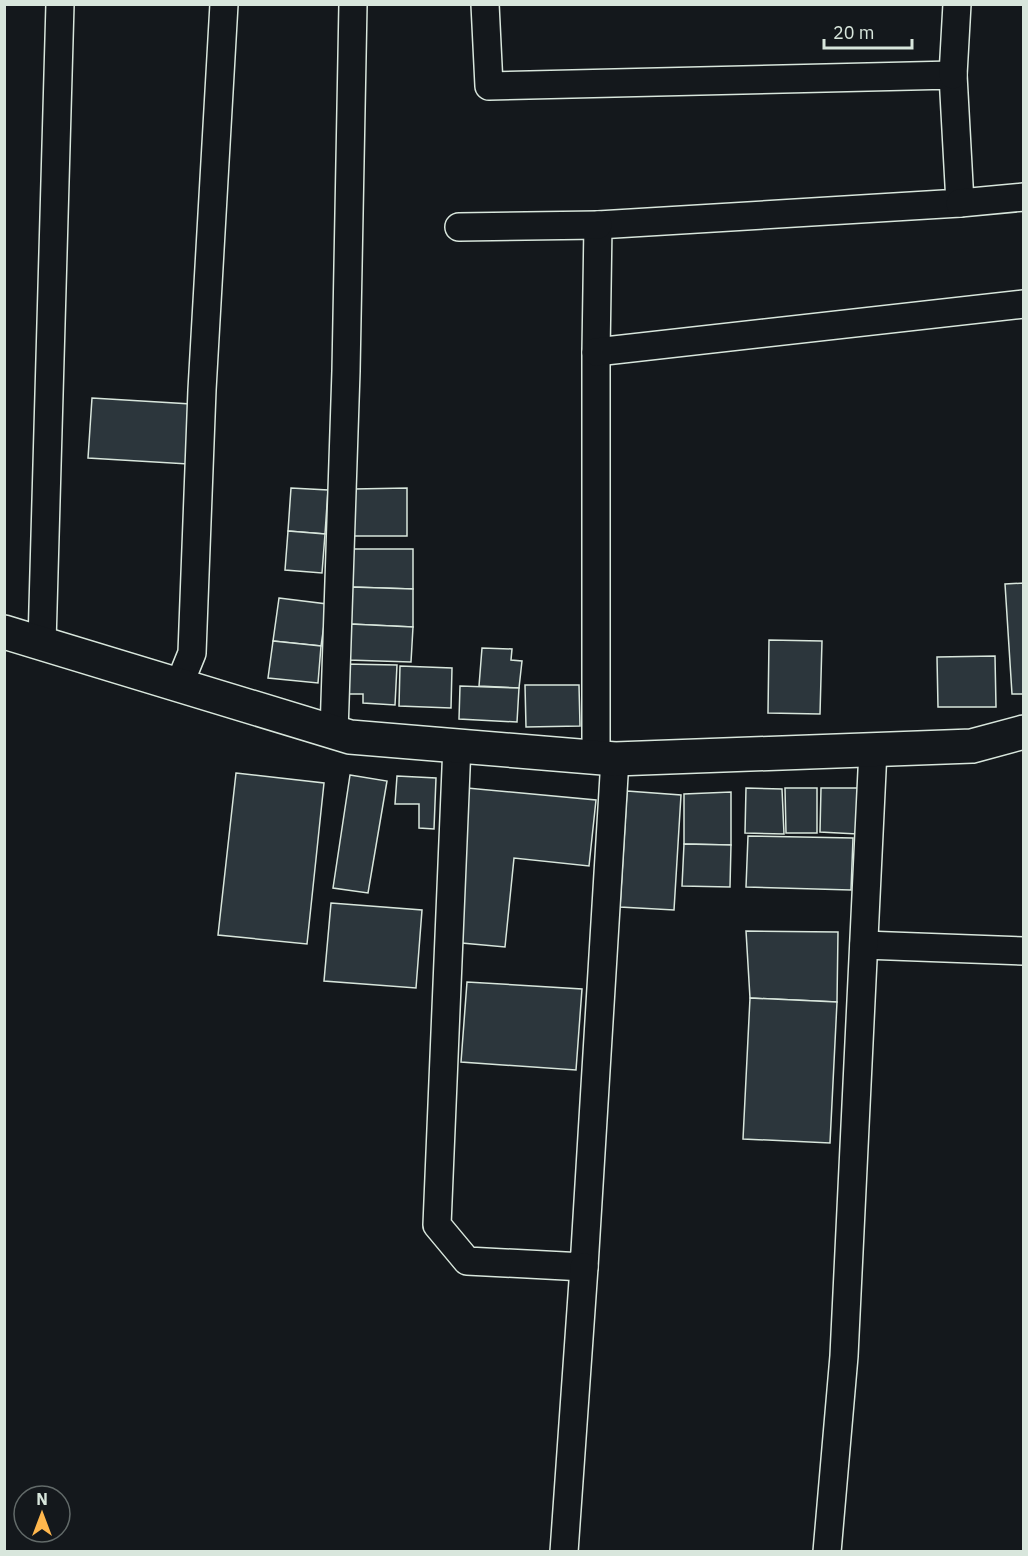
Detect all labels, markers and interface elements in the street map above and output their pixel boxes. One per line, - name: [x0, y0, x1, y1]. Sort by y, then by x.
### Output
- scale bar: [824, 12, 912, 50]
- text: 20 m: [833, 21, 875, 44]
- north arrow: [12, 1484, 72, 1544]
- text: N: [36, 1489, 48, 1509]

